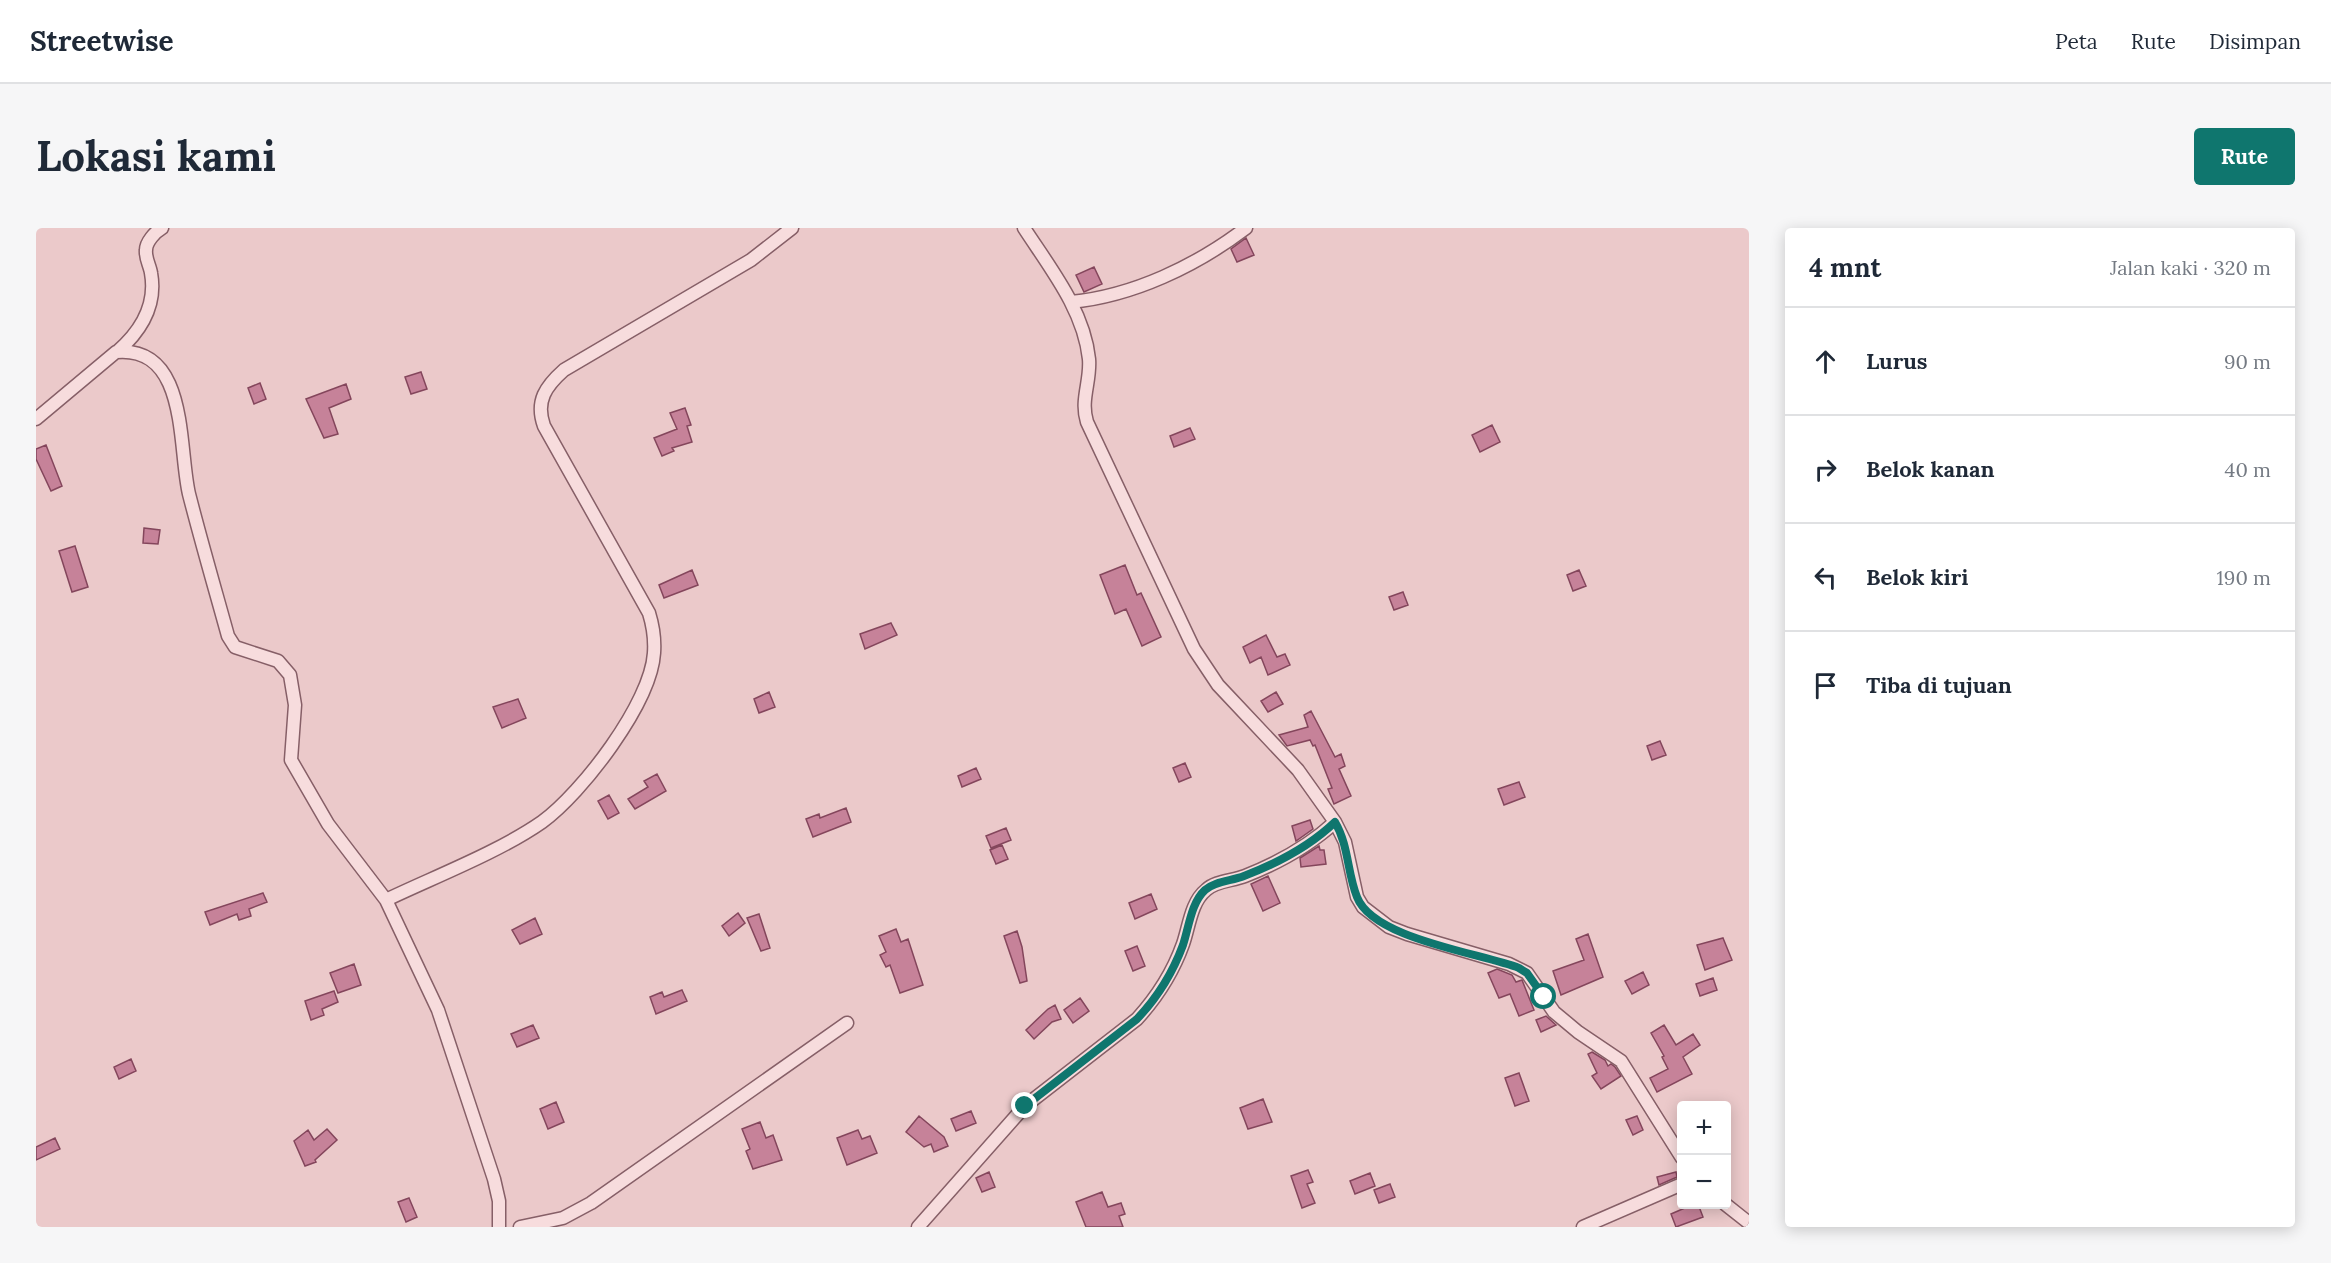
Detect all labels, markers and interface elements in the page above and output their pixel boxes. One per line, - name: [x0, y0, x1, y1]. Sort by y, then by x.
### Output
- text: Streetwise: [30, 23, 174, 59]
- text: Peta: [2055, 28, 2098, 55]
- text: Rute: [2131, 28, 2176, 55]
- text: Disimpan: [2209, 28, 2301, 55]
- button: Rute: [2194, 128, 2295, 185]
- text: Lokasi kami: [36, 129, 276, 183]
- text: 4 mnt: [1809, 251, 1881, 284]
- text: Jalan kaki · 320 m: [2110, 255, 2271, 280]
- icon: ahead: [1809, 345, 1842, 378]
- text: Lurus: [1866, 347, 1928, 375]
- text: 90 m: [2224, 349, 2271, 374]
- icon: right: [1809, 453, 1842, 486]
- text: Belok kanan: [1866, 455, 1995, 483]
- text: 40 m: [2225, 457, 2271, 482]
- icon: left: [1809, 561, 1842, 594]
- text: Belok kiri: [1866, 563, 1968, 591]
- text: 190 m: [2217, 565, 2271, 590]
- icon: arrive: [1809, 669, 1842, 702]
- text: Tiba di tujuan: [1866, 671, 2012, 699]
- route start: [1530, 983, 1556, 1009]
- route end: [1011, 1092, 1037, 1118]
- map controls: [1677, 1101, 1731, 1209]
- button: +: [1677, 1101, 1731, 1155]
- button: −: [1677, 1155, 1731, 1209]

